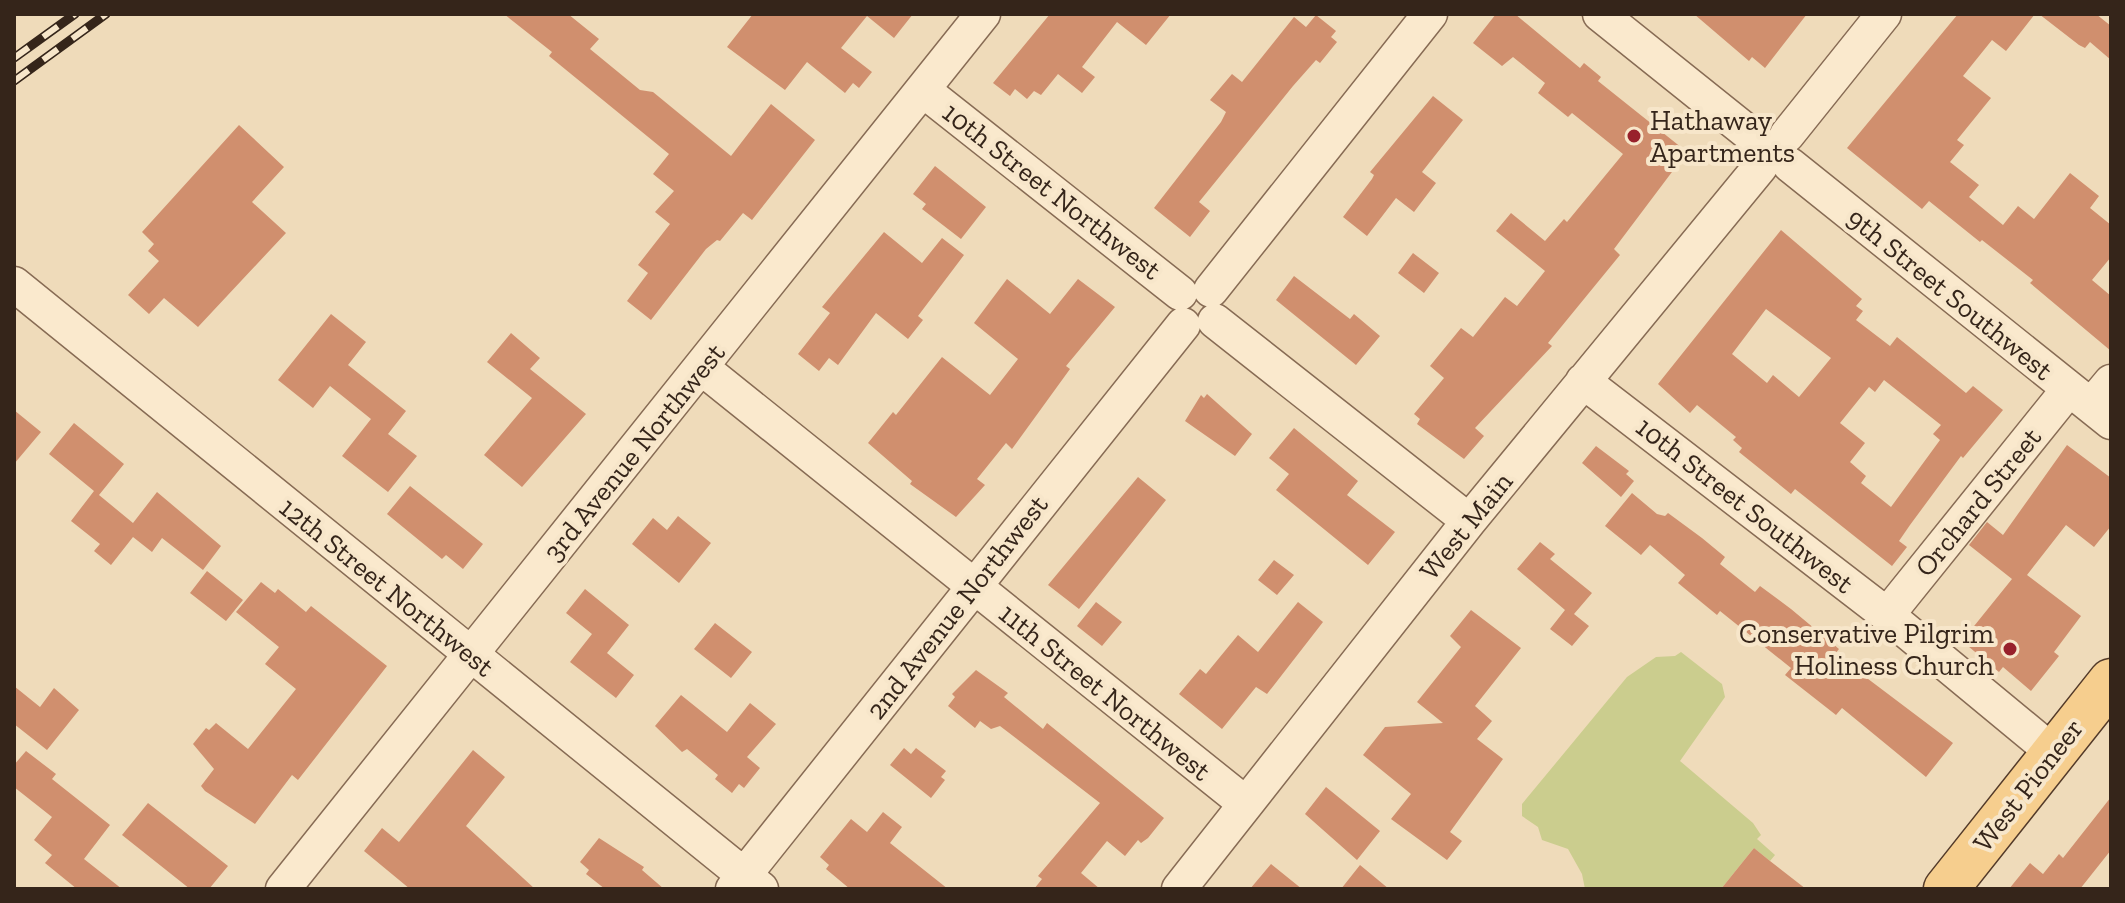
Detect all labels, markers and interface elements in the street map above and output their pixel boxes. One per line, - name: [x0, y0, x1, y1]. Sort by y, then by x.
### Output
- street label: 10th Street Northwest: [936, 96, 1168, 287]
- place label: Hathaway Apartments: [1650, 104, 1795, 169]
- marker: Hathaway Apartments: [1625, 127, 1643, 145]
- street label: 9th Street Southwest: [1841, 201, 2060, 387]
- street label: 3rd Avenue Northwest: [536, 336, 732, 567]
- street label: 10th Street Southwest: [1630, 410, 1861, 600]
- street label: Orchard Street: [1908, 421, 2048, 583]
- street label: West Main: [1413, 466, 1519, 586]
- street label: 2nd Avenue Northwest: [859, 488, 1055, 726]
- street label: 12th Street Northwest: [273, 490, 501, 684]
- street label: 11th Street Northwest: [993, 597, 1218, 788]
- place label: Conservative Pilgrim Holiness Church: [1739, 617, 1994, 682]
- marker: Conservative Pilgrim Holiness Church: [2001, 640, 2019, 658]
- street label: West Pioneer: [1966, 712, 2090, 858]

